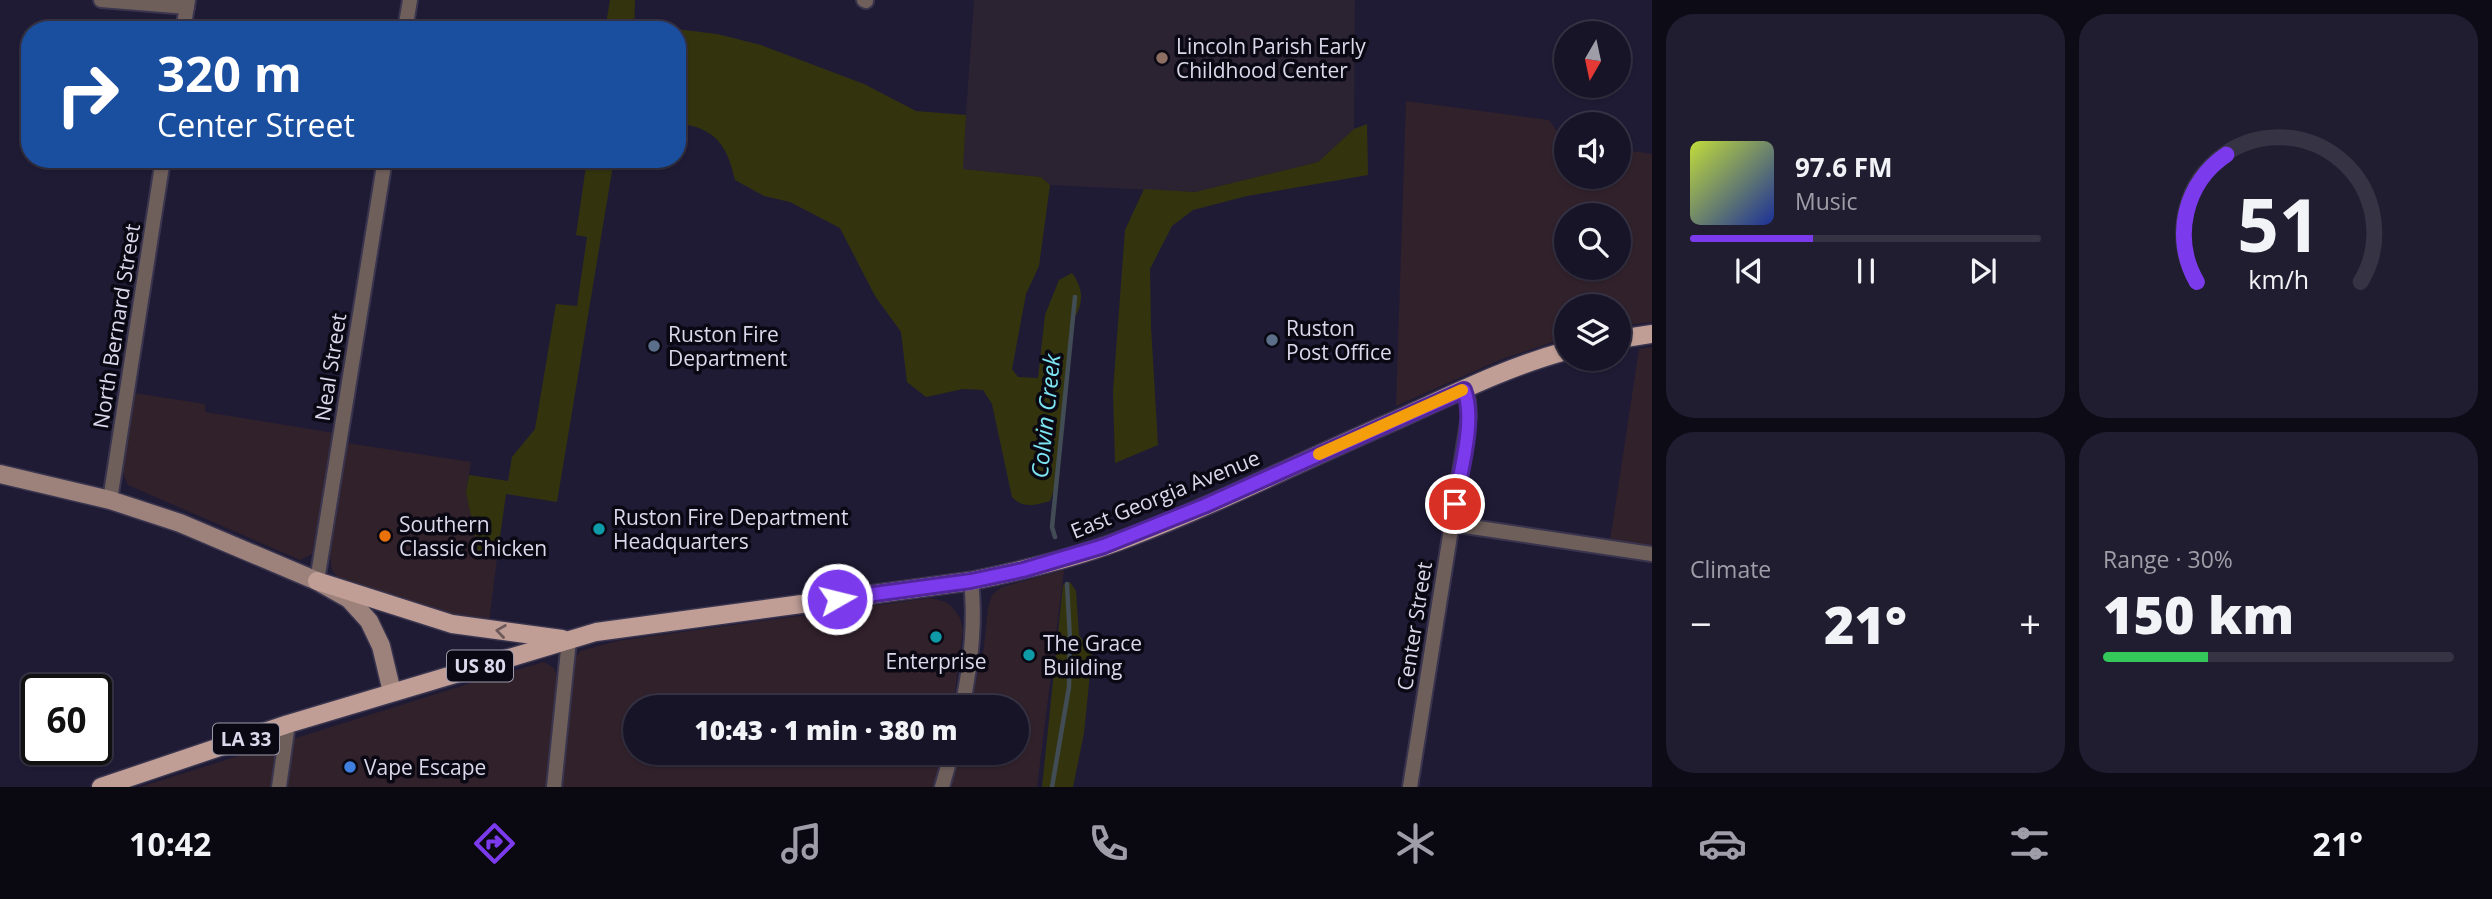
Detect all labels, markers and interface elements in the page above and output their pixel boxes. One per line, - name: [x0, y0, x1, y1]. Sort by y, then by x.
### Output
- north arrow: [1554, 21, 1631, 98]
- map controls: [1554, 21, 1631, 371]
- place label: Lincoln Parish Early Childhood Center: [1176, 32, 1366, 84]
- text: 320 m: [157, 40, 302, 106]
- icon: right: [42, 49, 133, 140]
- marker: Lincoln Parish Early Childhood Center: [1154, 50, 1170, 66]
- text: Center Street: [157, 103, 355, 146]
- button: sound: [1554, 112, 1631, 189]
- text: 97.6 FM: [1795, 149, 1893, 185]
- text: 51: [2237, 174, 2320, 273]
- text: Music: [1795, 185, 1858, 217]
- button: search: [1554, 203, 1631, 280]
- street label: North Bernard Street: [86, 222, 146, 430]
- icon: previous: [1730, 252, 1768, 290]
- icon: pause: [1847, 252, 1885, 290]
- icon: next: [1964, 252, 2002, 290]
- text: km/h: [2248, 262, 2309, 296]
- button: layers: [1554, 294, 1631, 371]
- street label: Neal Street: [308, 311, 352, 423]
- place label: Ruston Post Office: [1286, 314, 1392, 366]
- place label: Ruston Fire Department: [668, 320, 787, 372]
- marker: Ruston Post Office: [1264, 332, 1280, 348]
- marker: Ruston Fire Department: [646, 338, 662, 354]
- water label: Colvin Creek: [1023, 352, 1068, 480]
- street label: East Georgia Avenue: [1066, 443, 1264, 545]
- pin: [1425, 474, 1485, 534]
- icon: arrive: [1436, 485, 1474, 523]
- place label: Ruston Fire Department Headquarters: [613, 503, 848, 555]
- place label: Southern Classic Chicken: [399, 510, 547, 562]
- marker: Ruston Fire Department Headquarters: [591, 521, 607, 537]
- marker: Southern Classic Chicken: [377, 528, 393, 544]
- text: Range · 30%: [2103, 543, 2233, 575]
- text: Climate: [1690, 553, 1771, 585]
- street label: Center Street: [1390, 560, 1438, 692]
- position arrow: [800, 562, 874, 636]
- text: 150 km: [2103, 578, 2294, 649]
- text: 21°: [1824, 588, 1907, 659]
- text: −: [1690, 597, 1712, 649]
- text: +: [2019, 597, 2041, 649]
- one-way arrow: [495, 624, 507, 639]
- marker: Enterprise: [928, 629, 944, 645]
- place label: The Grace Building: [1043, 629, 1142, 681]
- place label: Enterprise: [886, 647, 986, 675]
- marker: The Grace Building: [1021, 647, 1037, 663]
- road number: US 80: [447, 650, 513, 681]
- speed limit sign: 60: [21, 674, 112, 765]
- text: 10:43 · 1 min · 380 m: [695, 712, 957, 748]
- road number: LA 33: [213, 724, 279, 754]
- place label: Vape Escape: [364, 753, 486, 781]
- marker: Vape Escape: [342, 759, 358, 775]
- icon: directions: [470, 819, 519, 868]
- icon: music: [777, 819, 826, 868]
- icon: phone: [1084, 819, 1133, 868]
- icon: climate: [1391, 819, 1440, 868]
- icon: car: [1698, 819, 1747, 868]
- icon: filters: [2005, 819, 2054, 868]
- text: 10:42: [129, 822, 211, 865]
- text: 21°: [2313, 822, 2363, 865]

